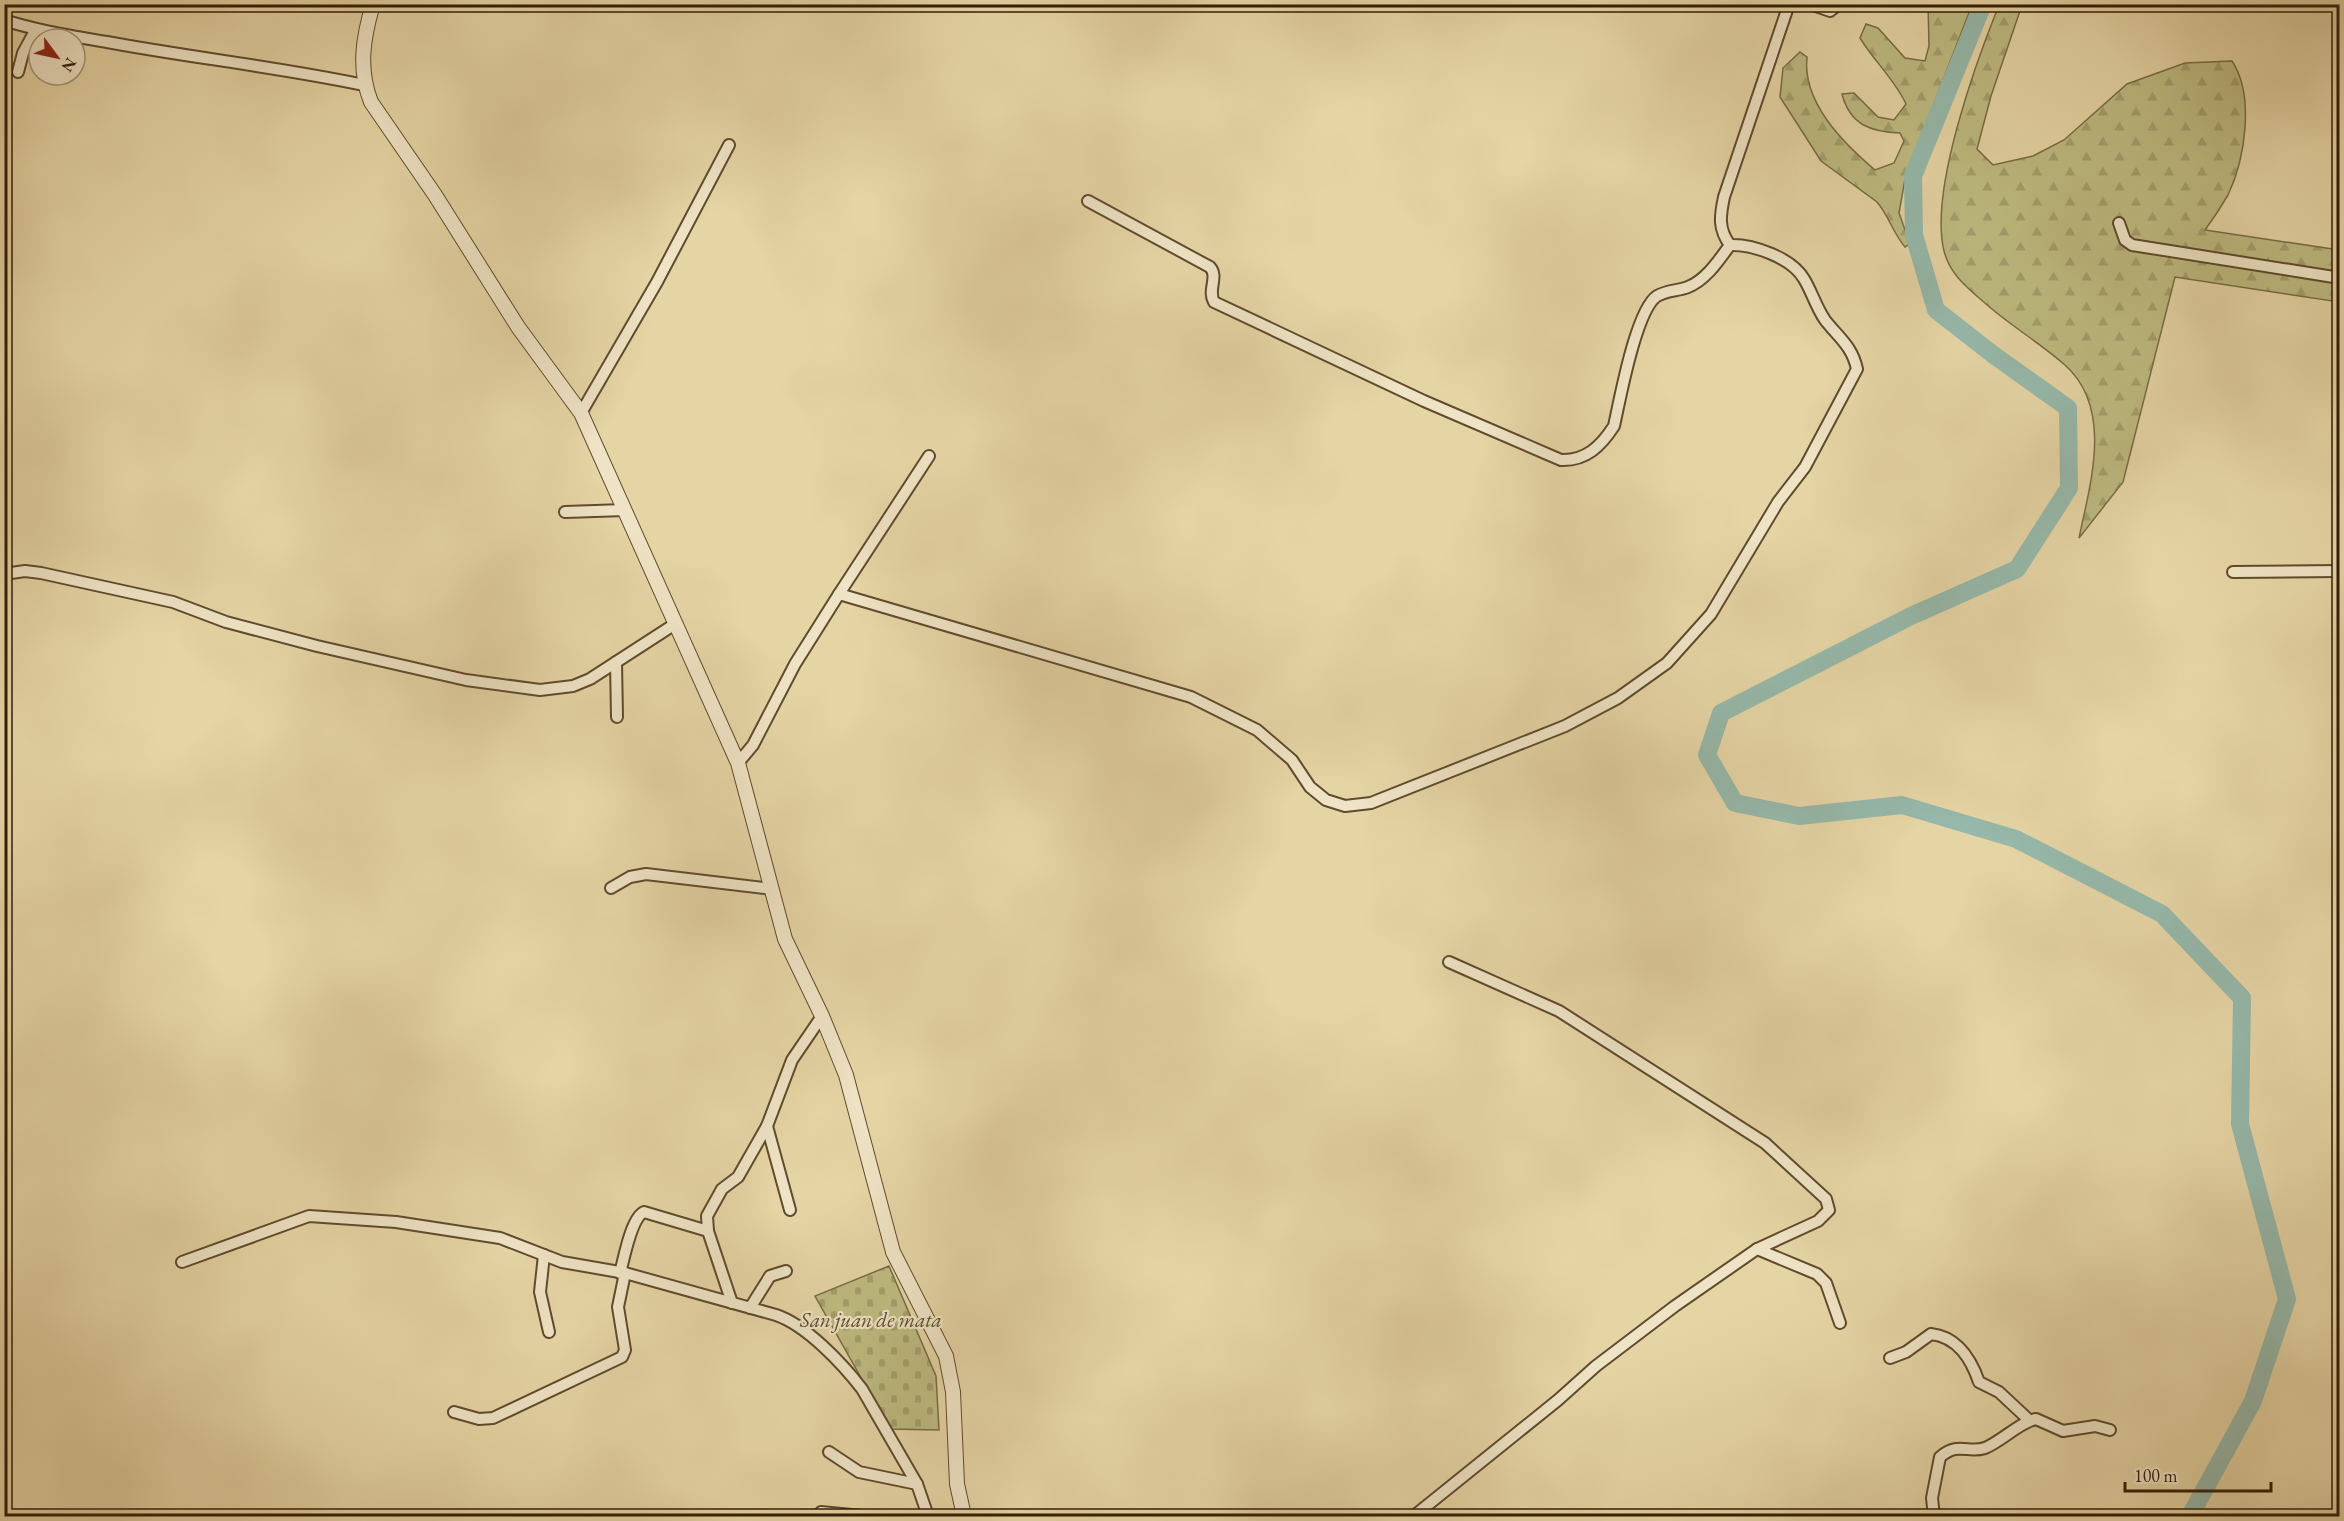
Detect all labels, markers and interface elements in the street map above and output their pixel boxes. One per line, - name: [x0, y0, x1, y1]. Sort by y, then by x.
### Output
- north arrow: [27, 27, 87, 87]
- text: N: [57, 54, 81, 76]
- park label: San juan de mata: [799, 1306, 942, 1333]
- scale bar: [2125, 1455, 2270, 1493]
- text: 100 m: [2134, 1464, 2178, 1487]

